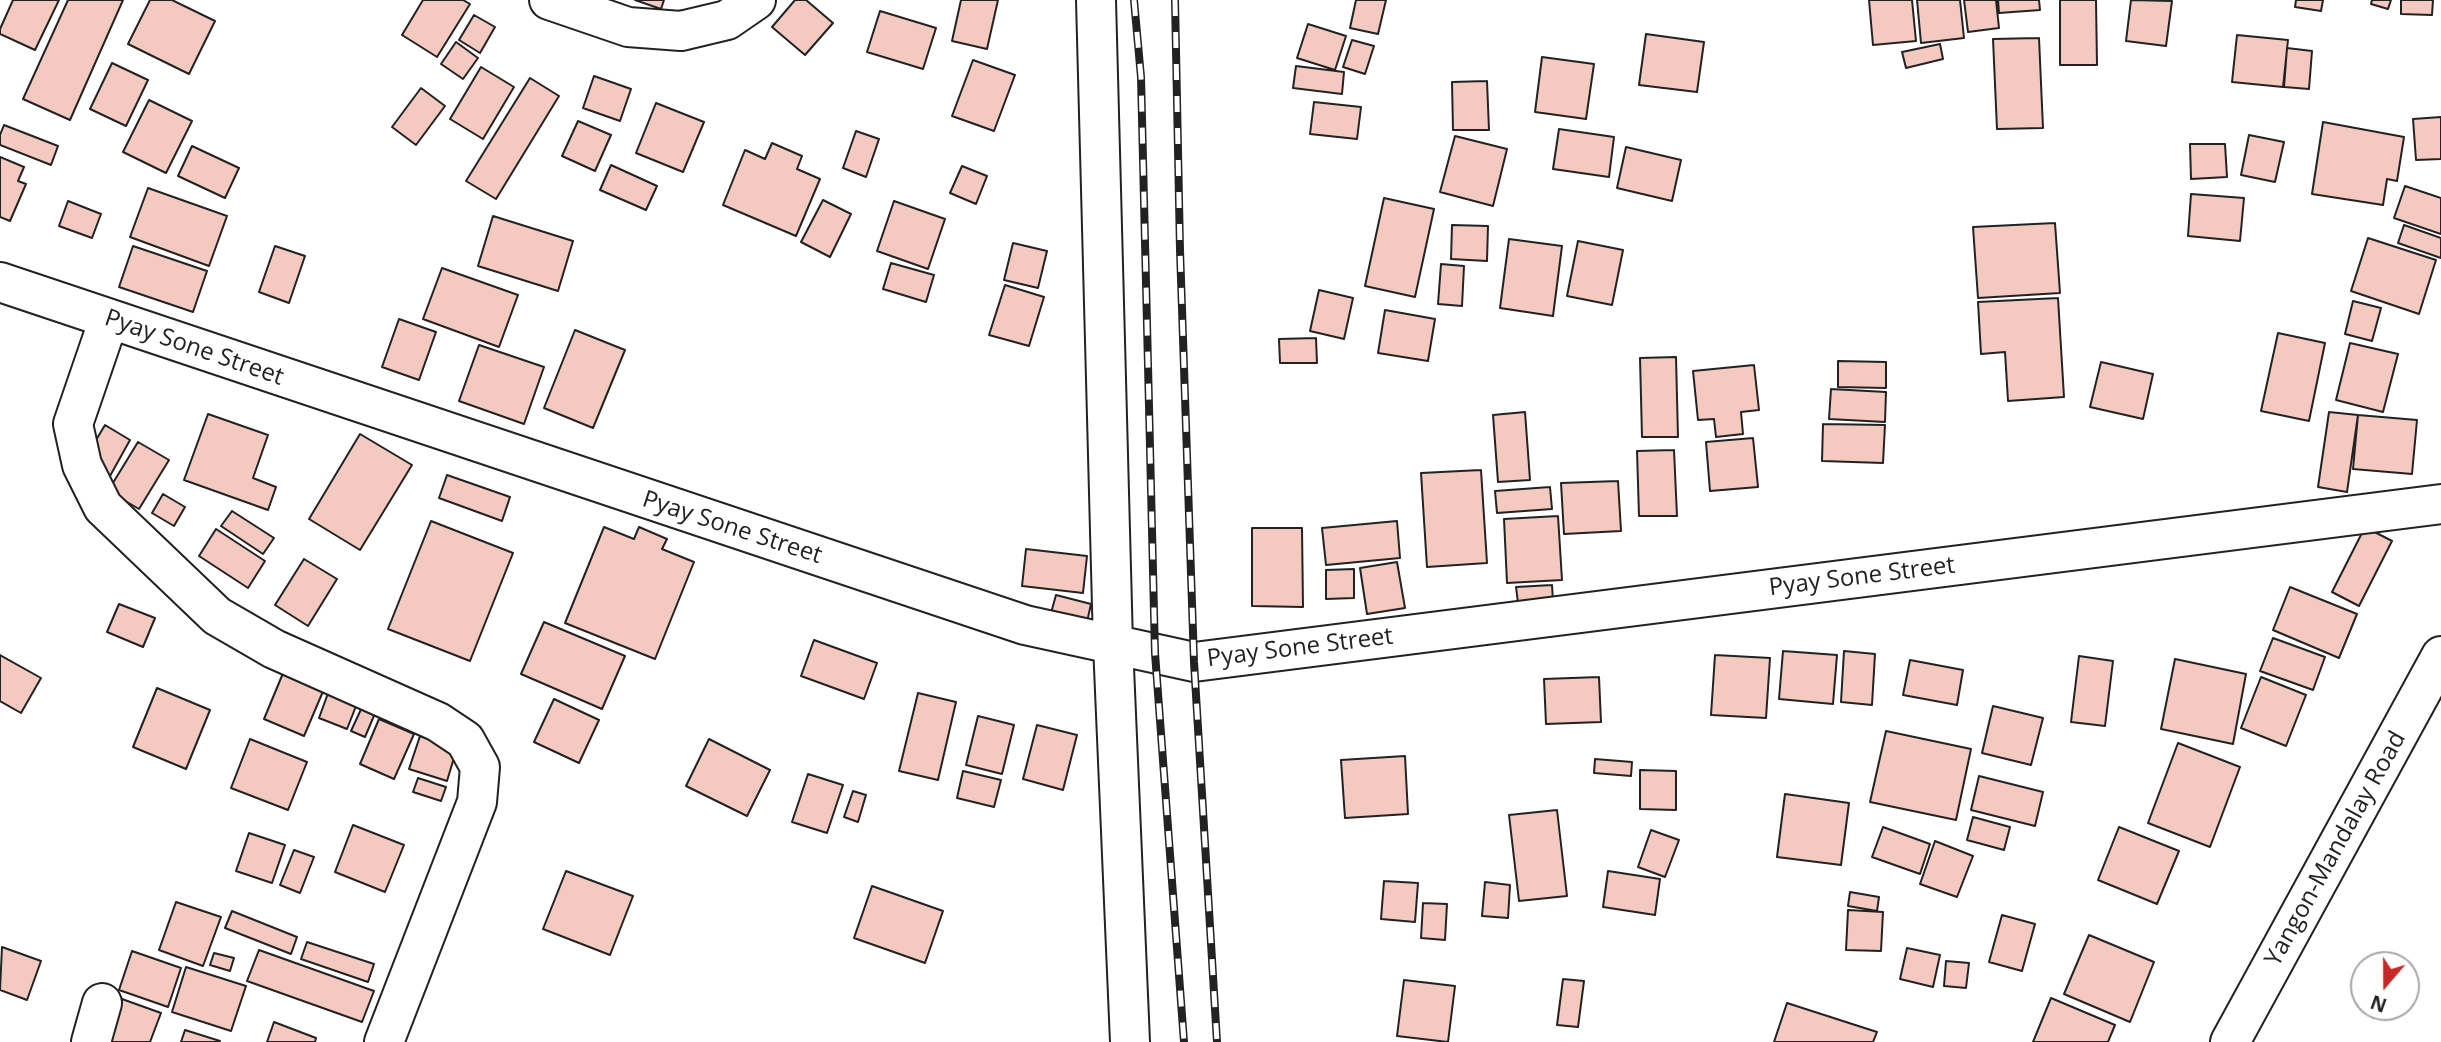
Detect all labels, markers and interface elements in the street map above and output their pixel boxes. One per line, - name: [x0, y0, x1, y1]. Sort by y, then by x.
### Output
- street label: Pyay Sone Street: [101, 304, 287, 392]
- street label: Pyay Sone Street: [639, 485, 825, 571]
- street label: Pyay Sone Street: [1767, 551, 1957, 603]
- street label: Pyay Sone Street: [1205, 622, 1395, 674]
- street label: Yangon-Mandalay Road: [2259, 727, 2413, 971]
- north arrow: [2350, 951, 2420, 1021]
- text: N: [2367, 989, 2390, 1019]

